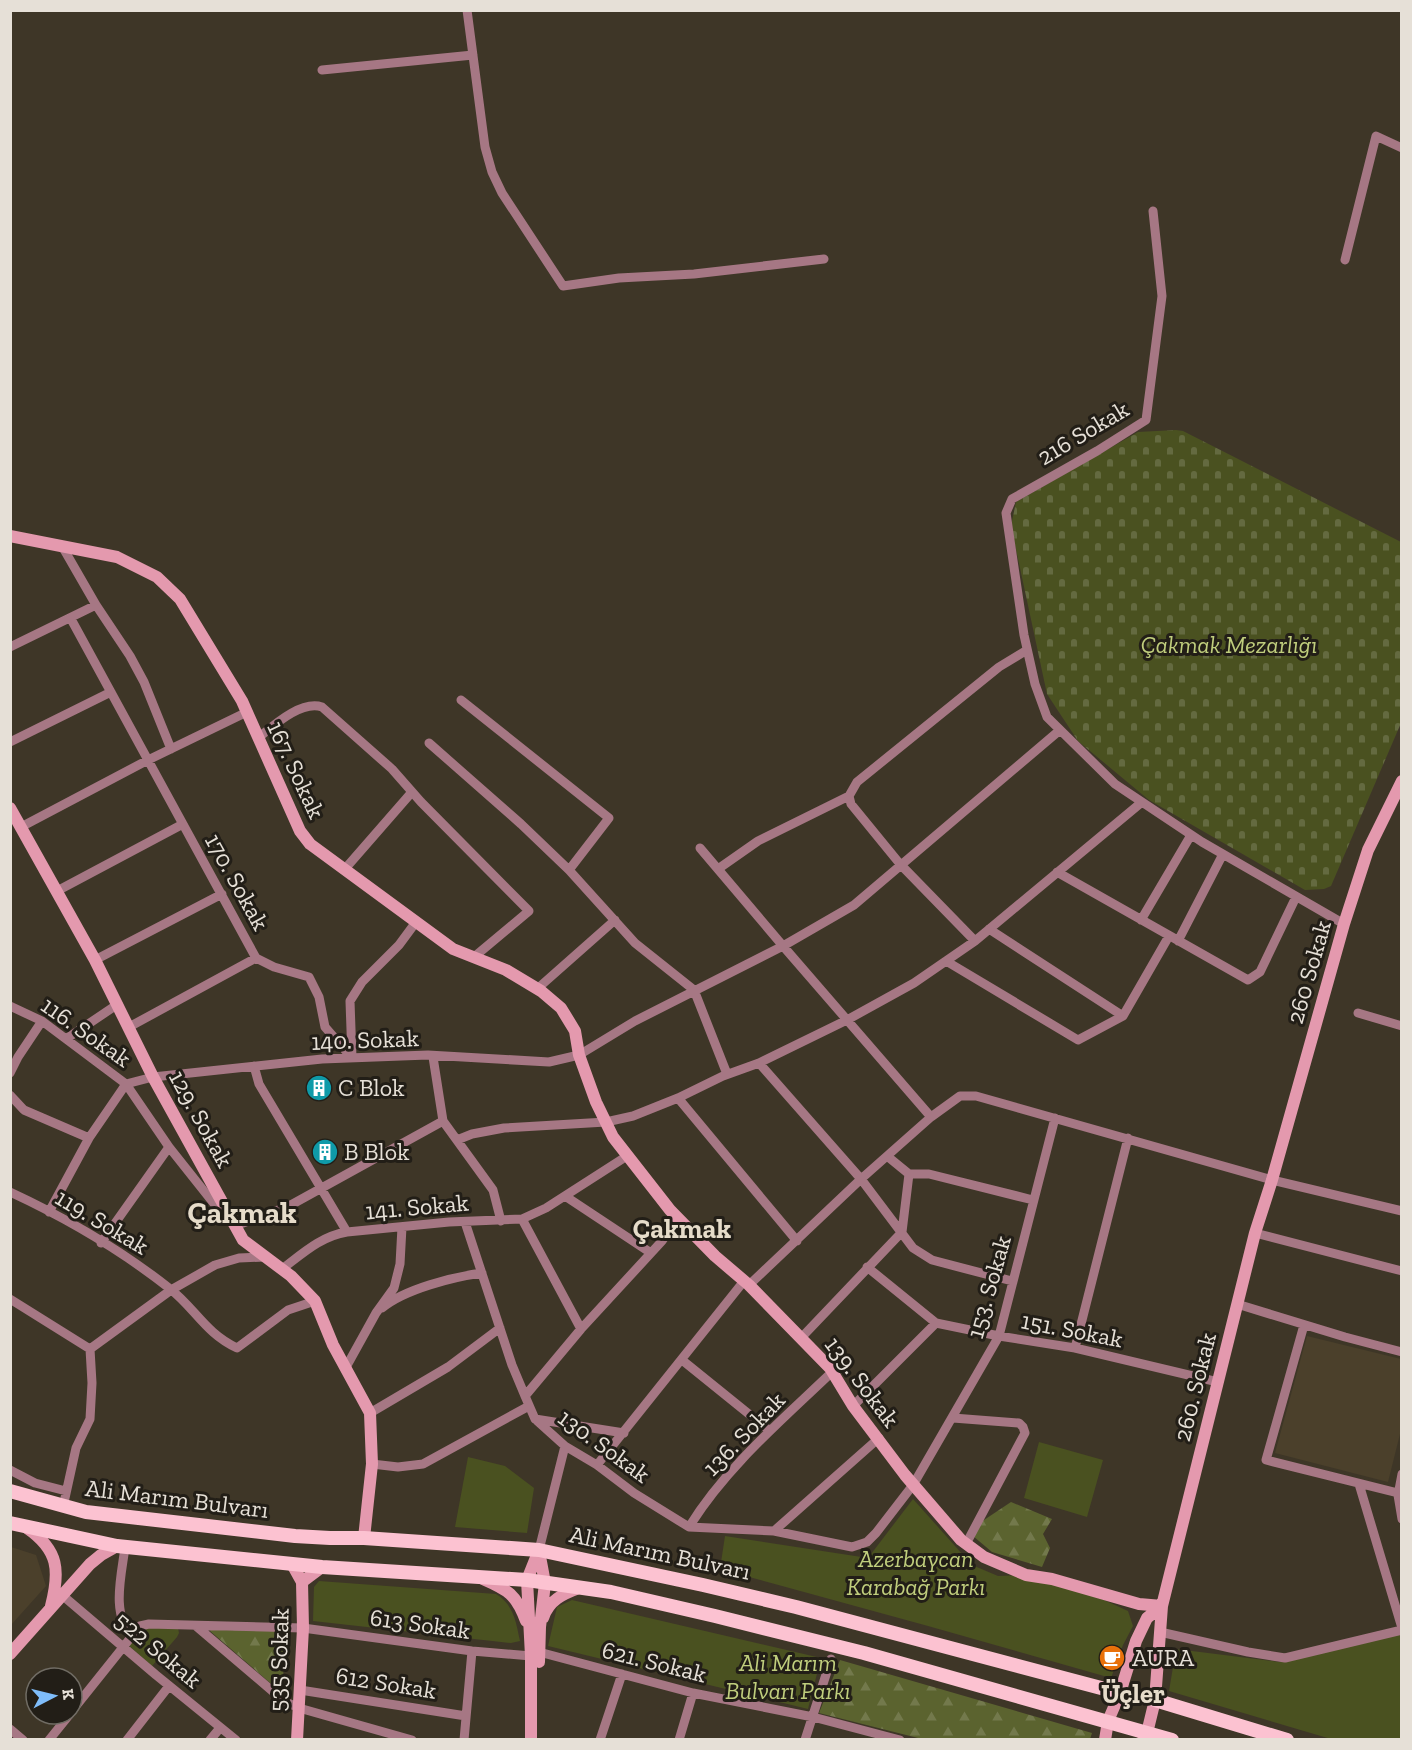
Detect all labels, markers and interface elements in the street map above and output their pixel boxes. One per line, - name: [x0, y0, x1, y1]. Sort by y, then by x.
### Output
- street label: 216 Sokak: [1032, 394, 1134, 471]
- park label: Çakmak Mezarlığı: [1141, 630, 1317, 659]
- street label: 167. Sokak: [261, 716, 332, 824]
- street label: 170. Sokak: [199, 828, 276, 936]
- street label: 260 Sokak: [1280, 916, 1337, 1027]
- street label: 116. Sokak: [36, 990, 137, 1073]
- street label: 140. Sokak: [311, 1023, 420, 1056]
- street label: 129. Sokak: [163, 1065, 240, 1173]
- building icon: C Blok: [304, 1073, 334, 1103]
- place label: C Blok: [338, 1073, 405, 1102]
- building icon: B Blok: [310, 1137, 340, 1167]
- place label: B Blok: [344, 1137, 410, 1166]
- street label: 119. Sokak: [50, 1183, 154, 1261]
- street label: 141. Sokak: [364, 1187, 470, 1225]
- district label: Çakmak: [187, 1195, 297, 1231]
- district label: Çakmak: [633, 1213, 731, 1245]
- street label: 153. Sokak: [960, 1232, 1017, 1342]
- street label: 151. Sokak: [1019, 1305, 1126, 1354]
- street label: 260. Sokak: [1167, 1329, 1222, 1444]
- street label: 139. Sokak: [819, 1331, 906, 1433]
- street label: 136. Sokak: [697, 1385, 791, 1482]
- street label: 130. Sokak: [553, 1403, 656, 1489]
- street label: Ali Marım Bulvarı: [84, 1473, 271, 1524]
- street label: Ali Marım Bulvarı: [567, 1519, 753, 1586]
- park label: Azerbaycan Karabağ Parkı: [847, 1544, 985, 1601]
- street label: 613 Sokak: [368, 1602, 473, 1645]
- street label: 522 Sokak: [109, 1605, 208, 1695]
- street label: 535 Sokak: [262, 1607, 295, 1712]
- street label: 621. Sokak: [599, 1635, 710, 1689]
- cafe icon: AURA: [1097, 1643, 1127, 1673]
- place label: AURA: [1132, 1643, 1195, 1672]
- park label: Ali Marım Bulvarı Parkı: [725, 1648, 851, 1705]
- street label: 612 Sokak: [334, 1660, 439, 1705]
- north arrow: [24, 1666, 84, 1726]
- district label: Üçler: [1101, 1678, 1165, 1710]
- text: K: [58, 1688, 79, 1701]

